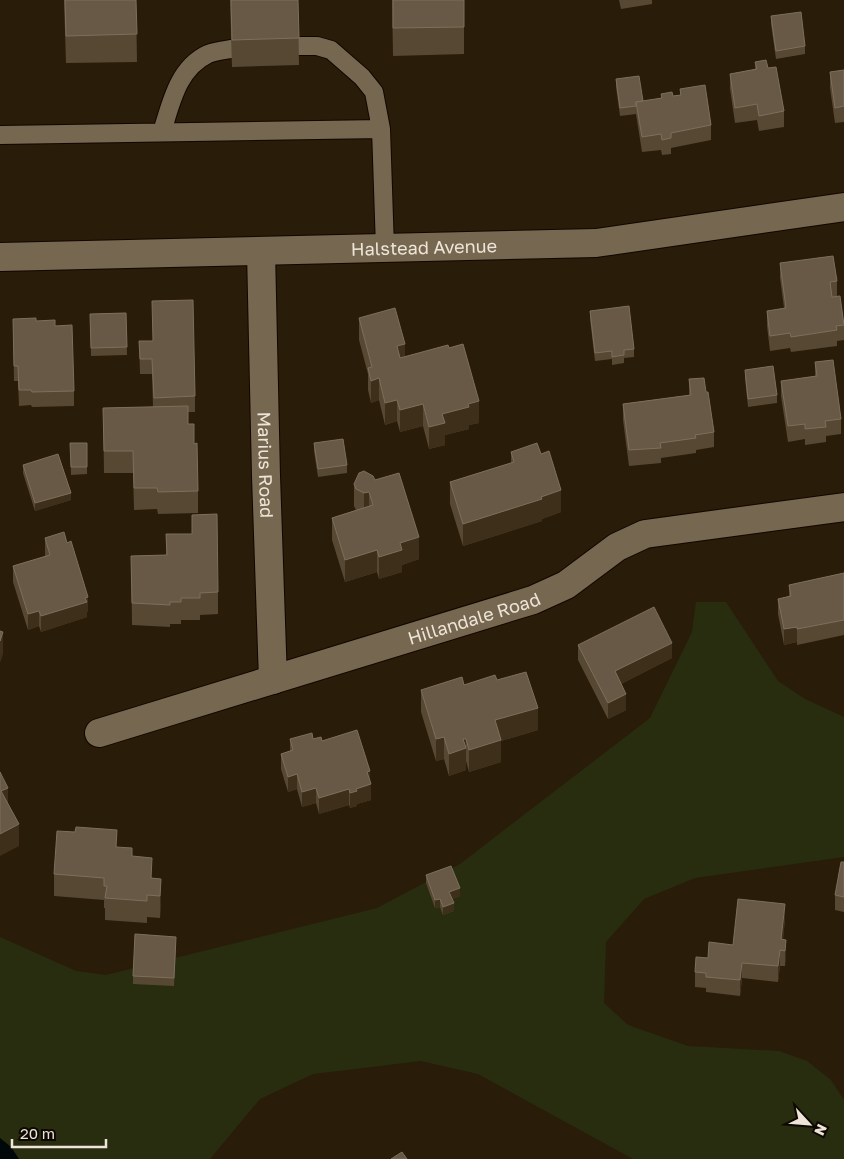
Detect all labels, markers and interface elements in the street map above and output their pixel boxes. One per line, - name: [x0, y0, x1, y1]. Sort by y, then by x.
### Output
- street label: Halstead Avenue: [351, 234, 497, 260]
- street label: Marius Road: [254, 411, 278, 519]
- street label: Hillandale Road: [405, 587, 544, 649]
- north arrow: [784, 1099, 834, 1149]
- scale bar: [12, 1116, 106, 1148]
- text: N: [811, 1121, 831, 1138]
- text: 20 m: [20, 1124, 55, 1142]

